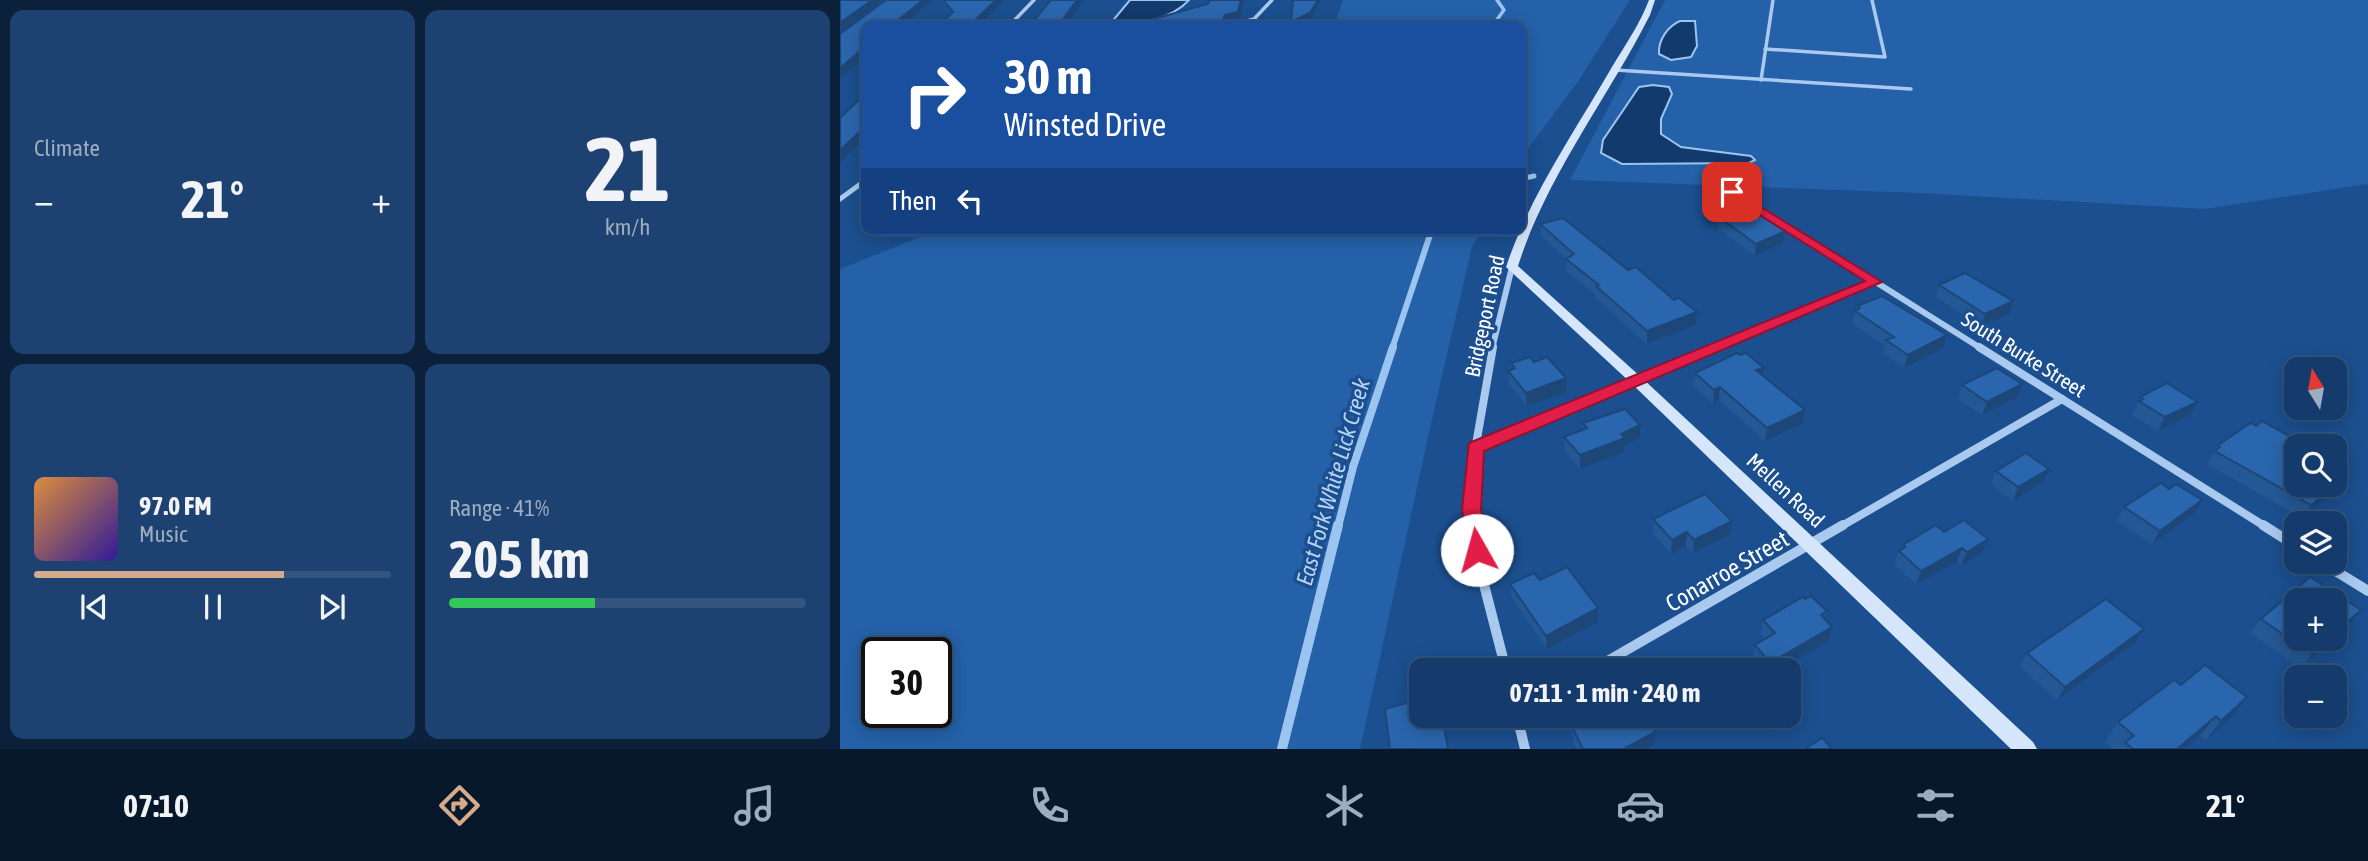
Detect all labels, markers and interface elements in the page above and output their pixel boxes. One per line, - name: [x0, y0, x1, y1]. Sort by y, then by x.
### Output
- text: 30 m: [1004, 48, 1092, 104]
- icon: right: [889, 49, 980, 140]
- text: Winsted Drive: [1004, 106, 1166, 143]
- text: 21: [585, 116, 670, 220]
- text: Climate: [34, 135, 100, 161]
- pin: [1702, 162, 1762, 222]
- text: 21°: [181, 169, 244, 229]
- icon: arrive: [1713, 173, 1751, 211]
- text: −: [34, 178, 54, 221]
- text: +: [371, 178, 391, 221]
- icon: left: [951, 182, 989, 220]
- text: Then: [889, 186, 937, 216]
- text: km/h: [605, 214, 650, 240]
- street label: Bridgeport Road: [1459, 253, 1509, 379]
- street label: South Burke Street: [1958, 306, 2090, 402]
- north arrow: [2284, 357, 2347, 420]
- map controls: [2284, 357, 2347, 728]
- water label: East Fork White Lick Creek: [1291, 375, 1375, 589]
- button: search: [2284, 434, 2347, 497]
- street label: Mellen Road: [1742, 448, 1830, 532]
- text: 97.0 FM: [139, 491, 212, 521]
- text: Range · 41%: [449, 495, 549, 521]
- button: layers: [2284, 511, 2347, 574]
- position arrow: [1440, 513, 1514, 587]
- text: Music: [139, 521, 187, 547]
- street label: Conarroe Street: [1661, 525, 1793, 617]
- text: 205 km: [449, 529, 590, 589]
- icon: previous: [75, 588, 113, 626]
- icon: pause: [194, 588, 232, 626]
- icon: next: [313, 588, 351, 626]
- button: +: [2284, 588, 2347, 651]
- speed limit sign: 30: [861, 637, 952, 728]
- button: −: [2284, 665, 2347, 728]
- text: 07:11 · 1 min · 240 m: [1510, 678, 1700, 708]
- icon: directions: [435, 781, 484, 830]
- icon: music: [730, 781, 779, 830]
- icon: phone: [1025, 781, 1074, 830]
- icon: climate: [1320, 781, 1369, 830]
- icon: car: [1616, 781, 1665, 830]
- icon: filters: [1911, 781, 1960, 830]
- text: 07:10: [123, 787, 189, 824]
- text: 21°: [2206, 787, 2245, 824]

